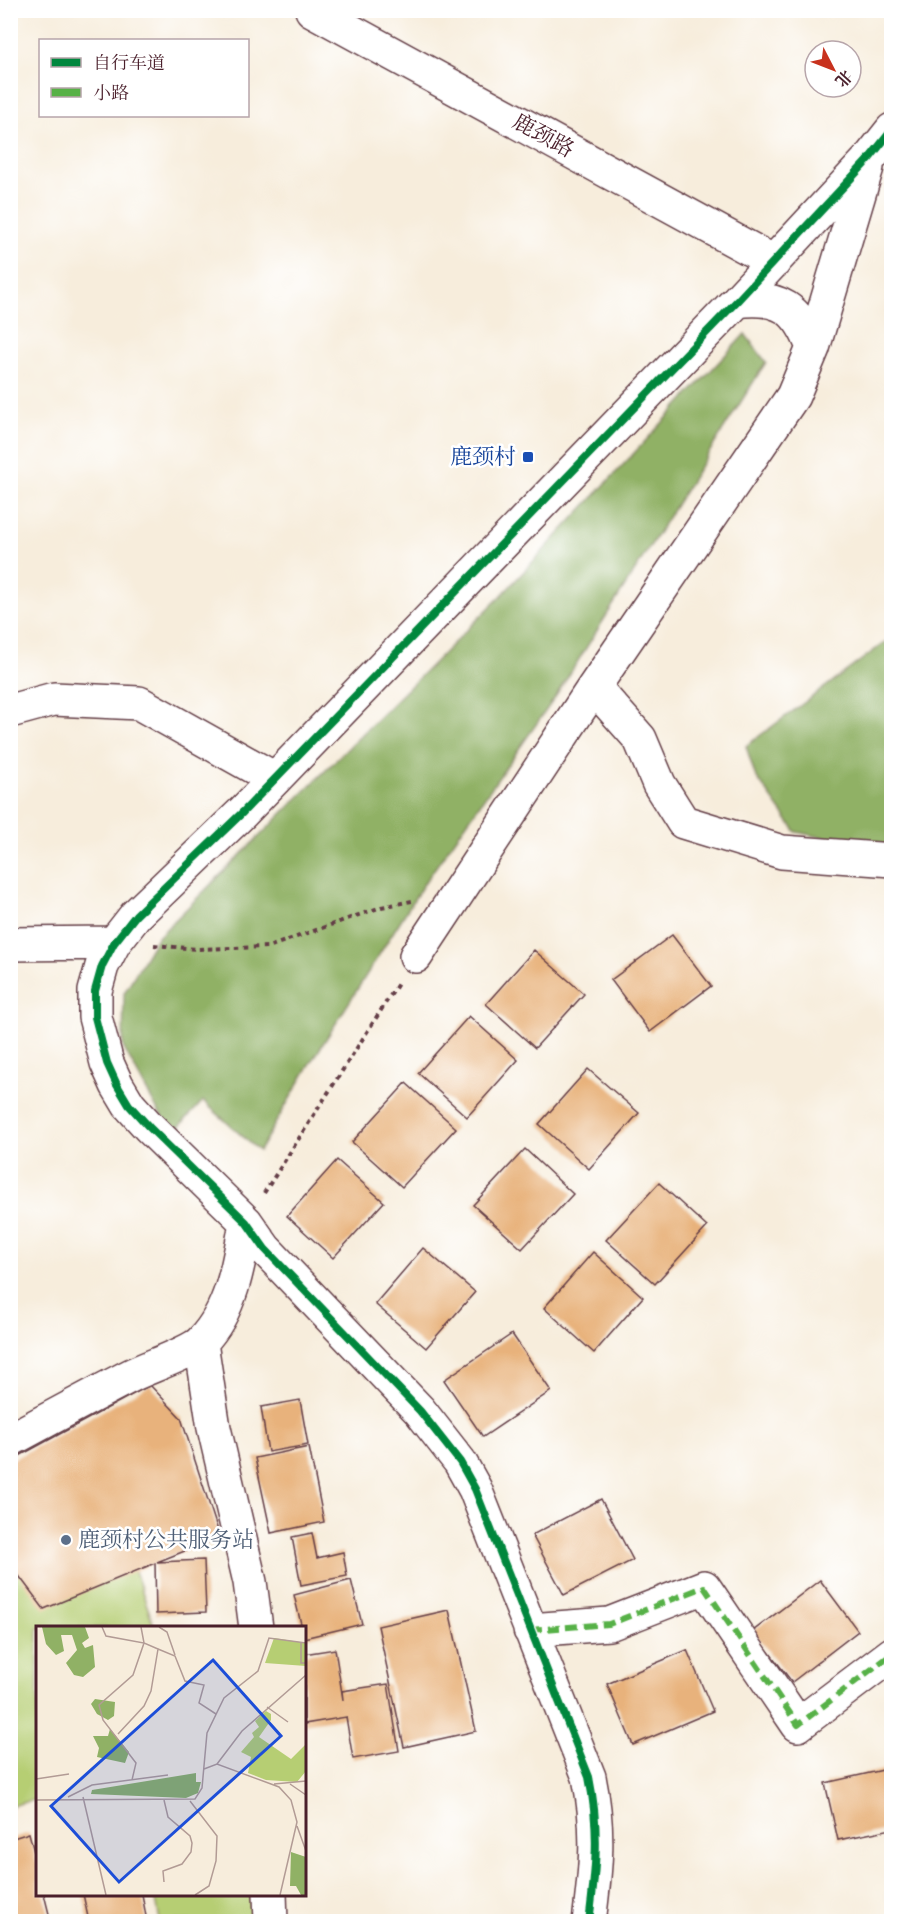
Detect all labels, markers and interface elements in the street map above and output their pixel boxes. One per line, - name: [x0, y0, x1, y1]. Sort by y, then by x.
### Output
- legend: [39, 39, 249, 117]
- north arrow: [803, 39, 863, 99]
- text: 自行车道: [93, 53, 165, 75]
- text: 北: [831, 66, 856, 91]
- text: 小路: [93, 83, 129, 105]
- street label: 鹿颈路: [508, 108, 578, 164]
- place label: 鹿颈村: [450, 444, 516, 471]
- marker: 鹿颈村: [521, 450, 535, 464]
- place label: 鹿颈村公共服务站: [78, 1527, 254, 1554]
- marker: 鹿颈村公共服务站: [59, 1533, 73, 1547]
- inset map: [36, 1626, 306, 1896]

